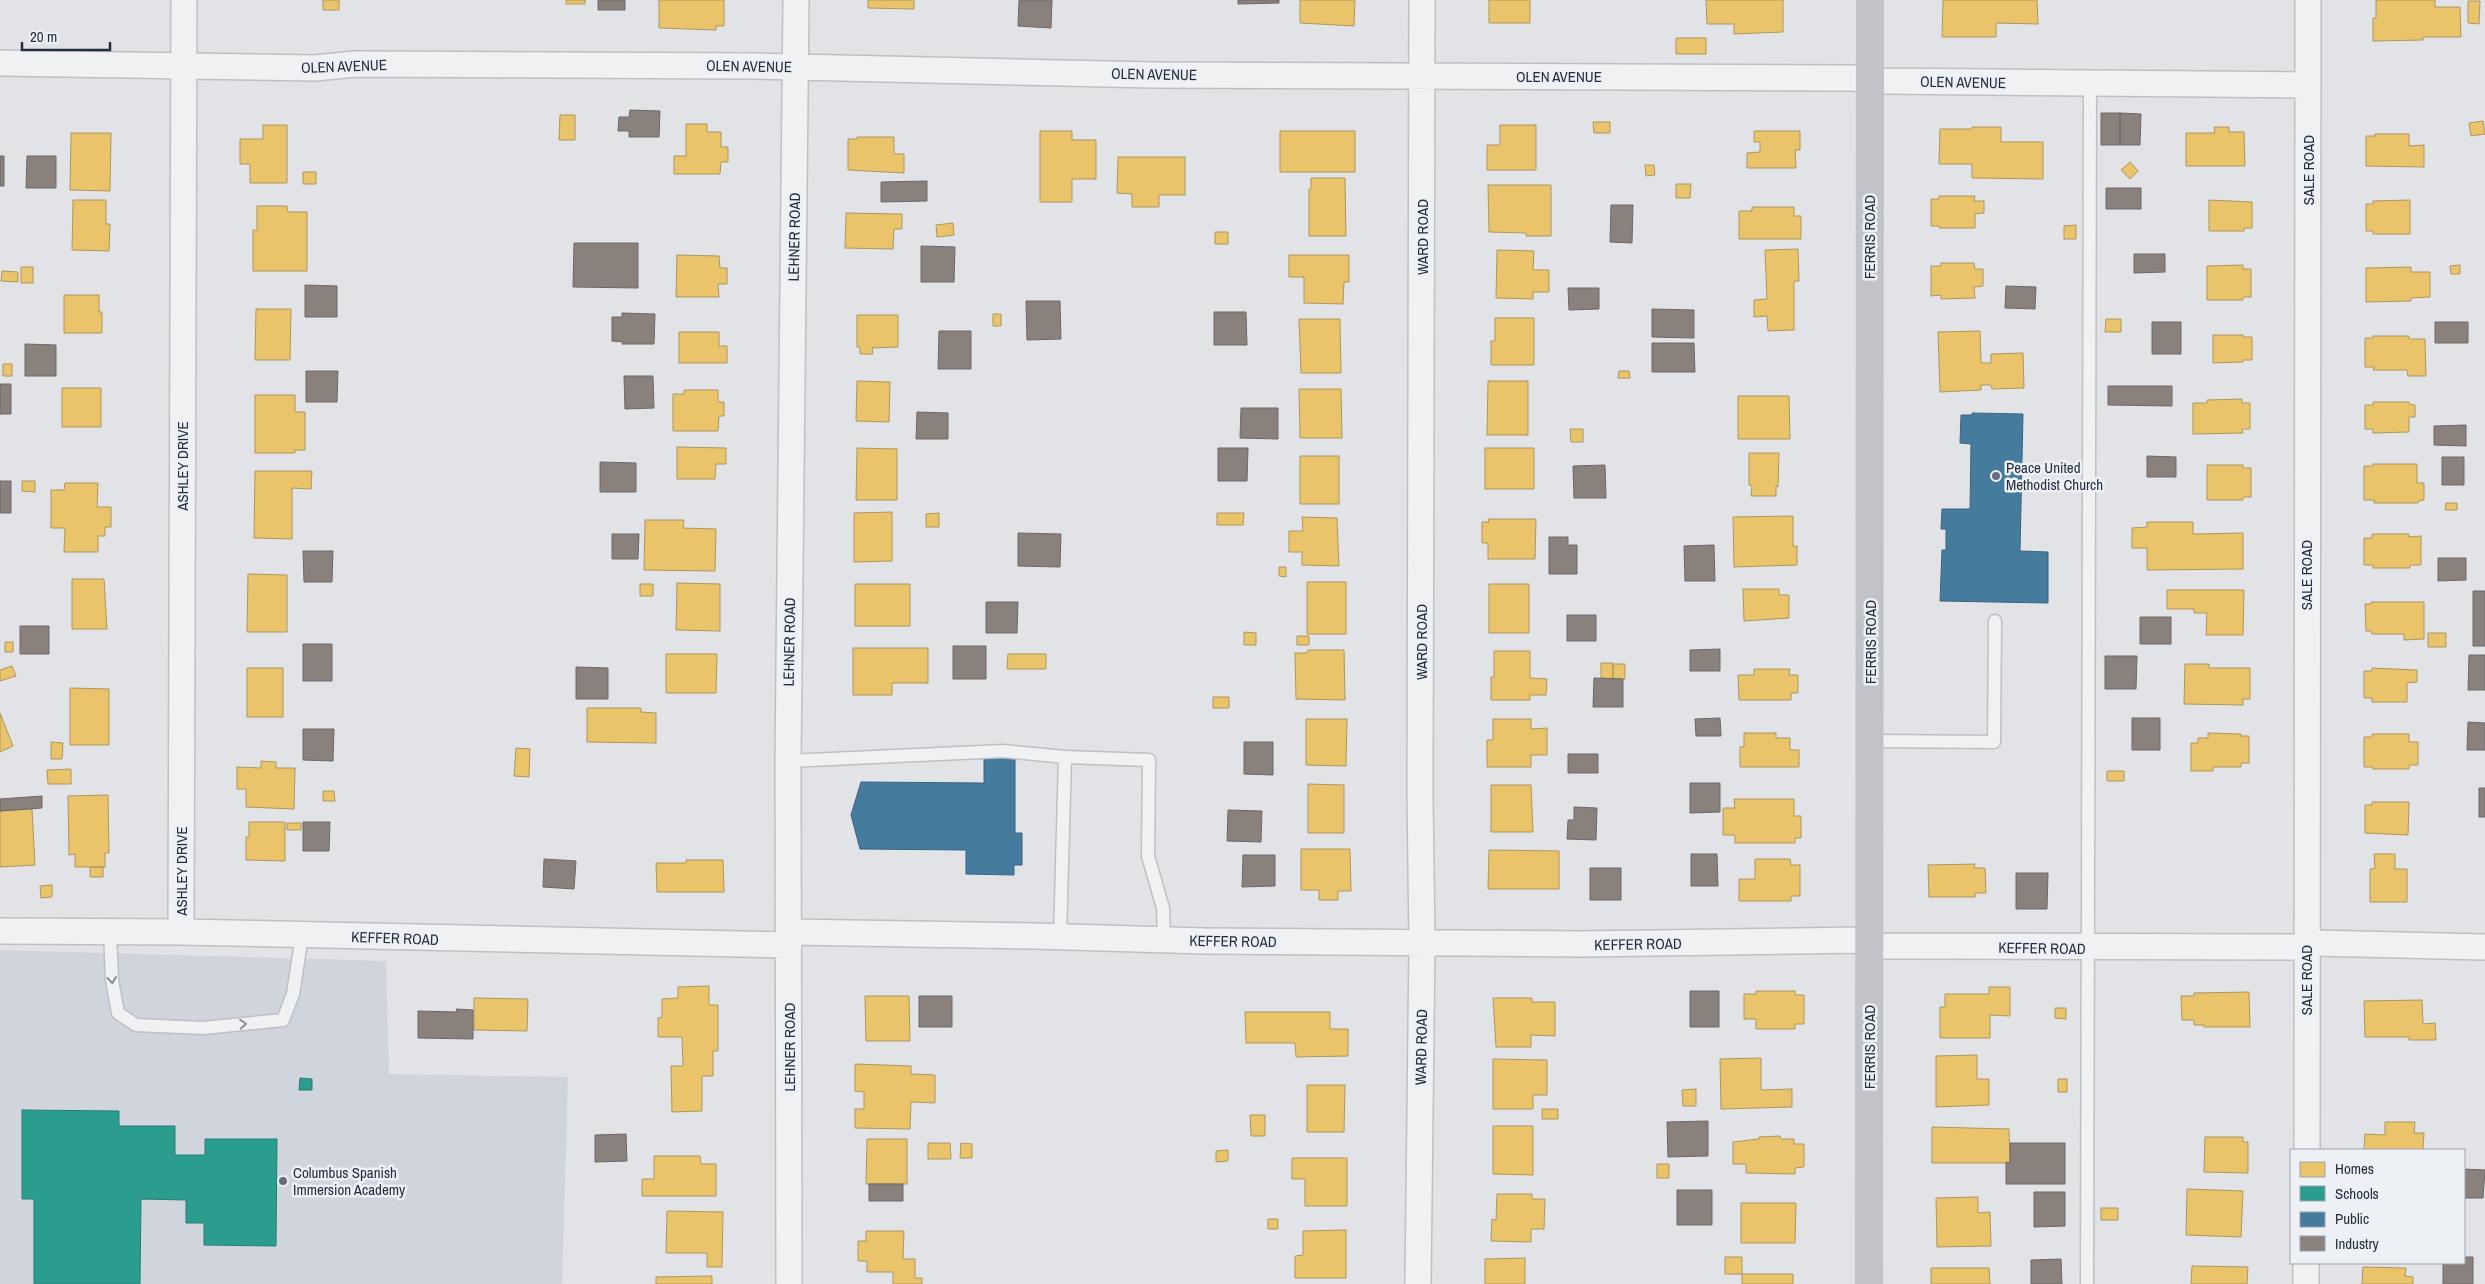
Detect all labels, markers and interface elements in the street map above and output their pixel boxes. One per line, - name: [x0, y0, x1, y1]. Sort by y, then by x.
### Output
- scale bar: [22, 20, 110, 52]
- text: 20 m: [30, 26, 57, 47]
- street label: OLEN AVENUE: [301, 54, 387, 78]
- street label: OLEN AVENUE: [706, 55, 792, 77]
- street label: OLEN AVENUE: [1111, 63, 1197, 85]
- street label: OLEN AVENUE: [1516, 66, 1602, 87]
- street label: OLEN AVENUE: [1920, 71, 2006, 93]
- street label: SALE ROAD: [2298, 135, 2319, 205]
- street label: LEHNER ROAD: [783, 192, 805, 282]
- street label: FERRIS ROAD: [1859, 195, 1880, 279]
- street label: WARD ROAD: [1412, 199, 1433, 275]
- street label: ASHLEY DRIVE: [172, 421, 193, 512]
- place label: Peace United Methodist Church: [2006, 457, 2103, 495]
- marker: Peace United Methodist Church: [1990, 470, 2002, 482]
- street label: SALE ROAD: [2296, 540, 2317, 610]
- street label: LEHNER ROAD: [778, 597, 800, 687]
- street label: FERRIS ROAD: [1860, 600, 1881, 684]
- street label: WARD ROAD: [1411, 604, 1432, 680]
- street label: ASHLEY DRIVE: [171, 826, 192, 917]
- street label: KEFFER ROAD: [351, 926, 439, 950]
- street label: KEFFER ROAD: [1189, 930, 1277, 952]
- street label: KEFFER ROAD: [1594, 933, 1682, 955]
- street label: KEFFER ROAD: [1998, 937, 2086, 959]
- street label: SALE ROAD: [2296, 945, 2317, 1015]
- one-way arrow: [106, 976, 117, 984]
- street label: LEHNER ROAD: [779, 1002, 800, 1091]
- street label: FERRIS ROAD: [1859, 1005, 1880, 1089]
- street label: WARD ROAD: [1410, 1009, 1432, 1085]
- one-way arrow: [239, 1019, 247, 1030]
- legend: [2290, 1149, 2465, 1264]
- text: Homes: [2335, 1158, 2374, 1179]
- place label: Columbus Spanish Immersion Academy: [293, 1162, 406, 1200]
- marker: Columbus Spanish Immersion Academy: [277, 1175, 289, 1187]
- text: Schools: [2335, 1183, 2379, 1204]
- text: Public: [2335, 1208, 2369, 1229]
- text: Industry: [2335, 1233, 2380, 1254]

